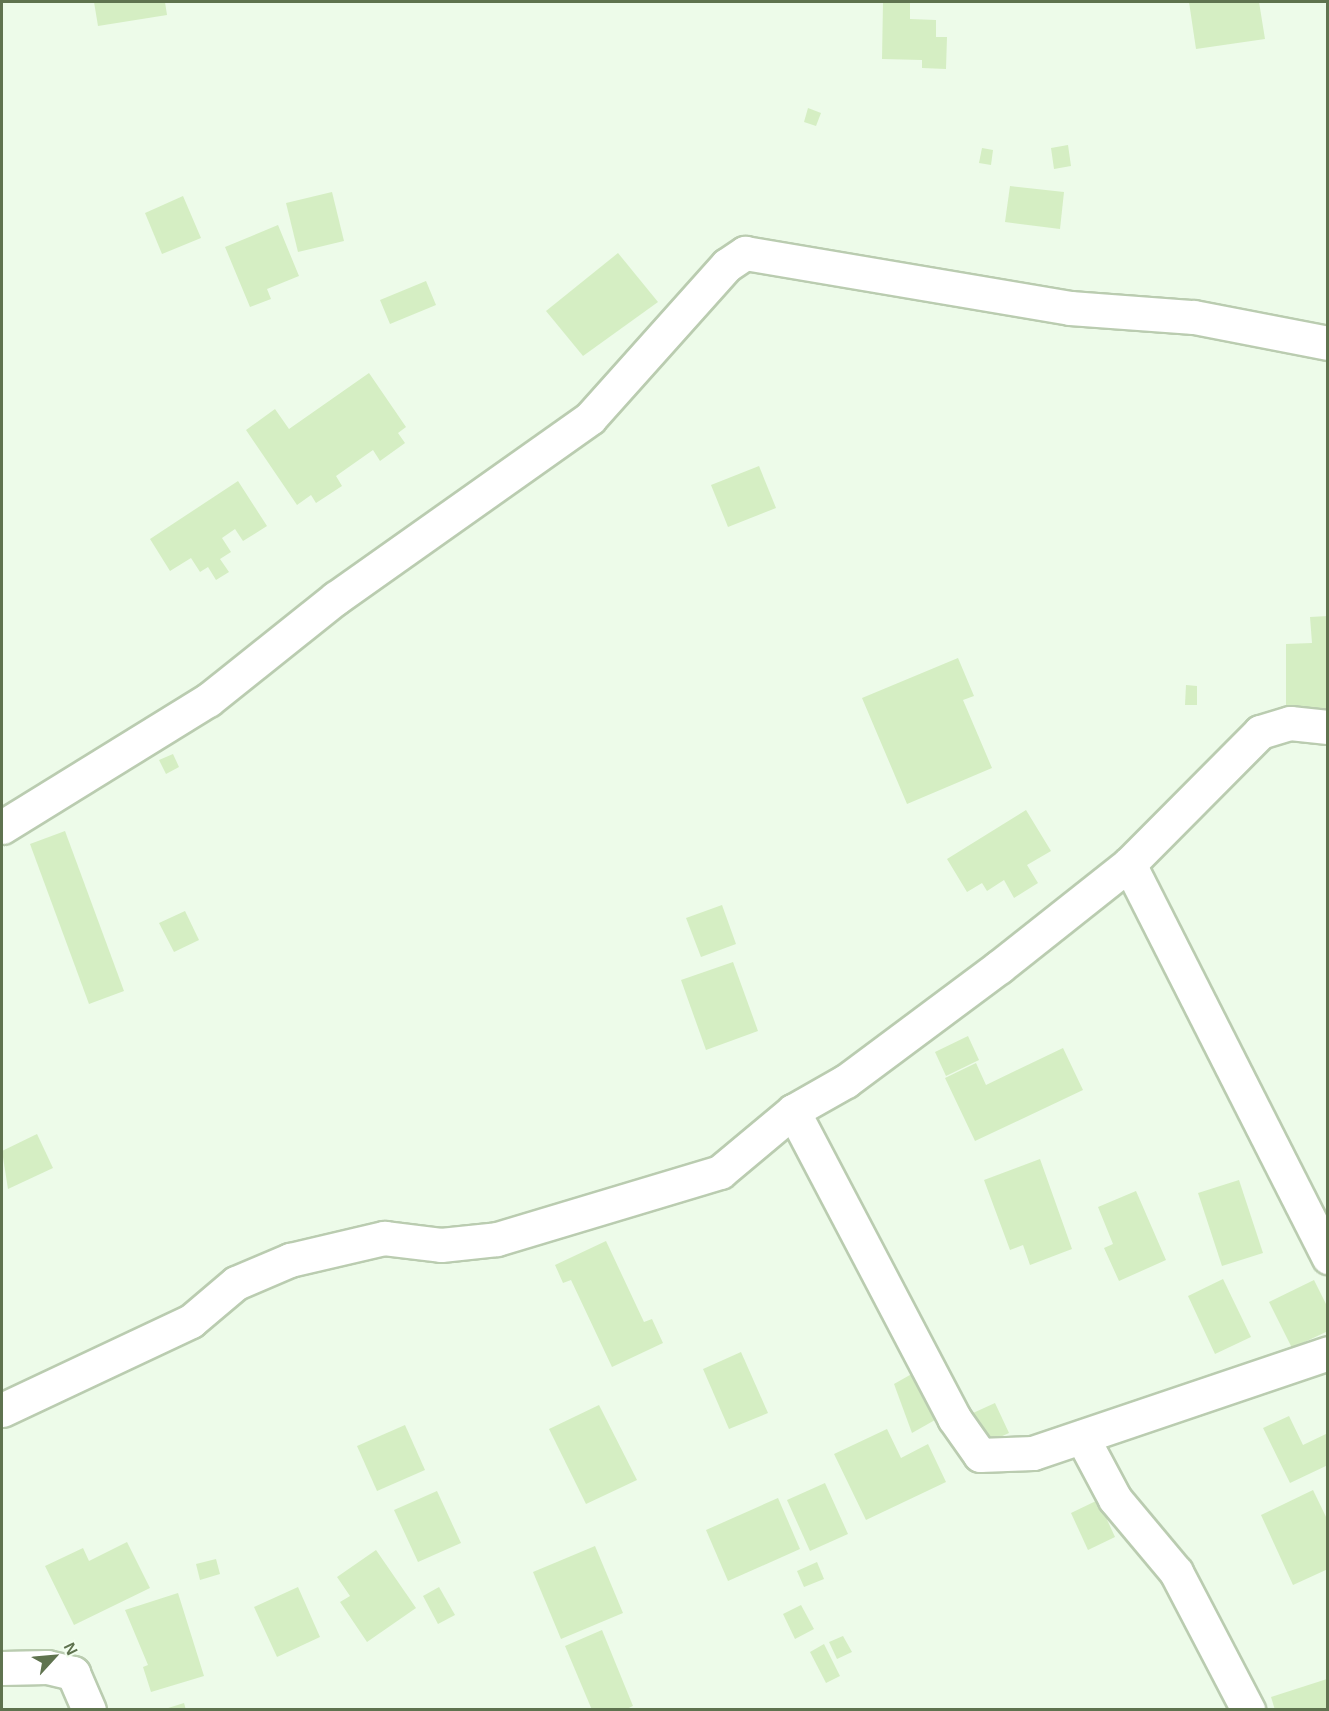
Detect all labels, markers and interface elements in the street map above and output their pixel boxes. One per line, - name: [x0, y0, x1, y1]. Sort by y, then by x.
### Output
- north arrow: [24, 1627, 84, 1687]
- text: N: [60, 1640, 81, 1658]

